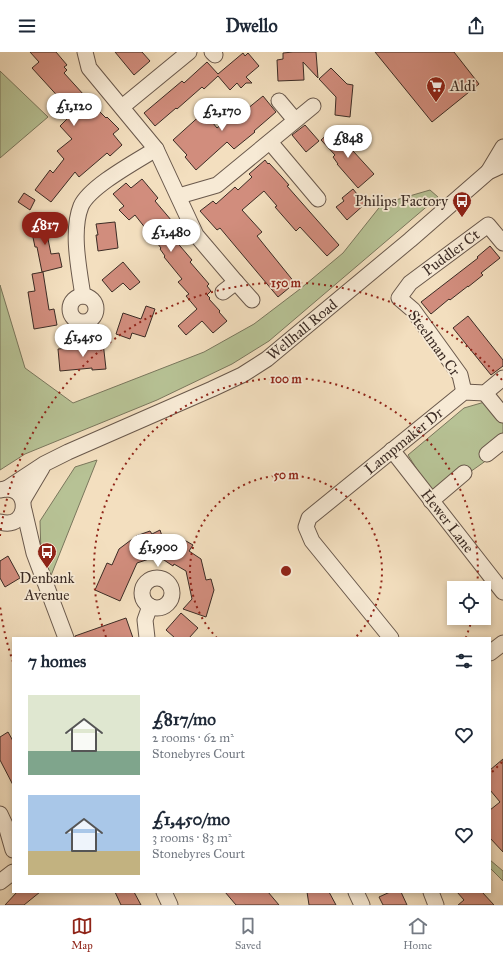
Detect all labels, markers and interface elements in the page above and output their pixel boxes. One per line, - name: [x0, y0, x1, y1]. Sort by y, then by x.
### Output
- icon: menu: [16, 15, 38, 37]
- text: Dwello: [225, 15, 278, 37]
- icon: share: [465, 15, 487, 37]
- supermarket icon: Aldi: [425, 75, 447, 103]
- place label: Aldi: [449, 77, 476, 95]
- pin: £1,120: [41, 93, 107, 127]
- text: £1,120: [56, 98, 92, 114]
- pin: £2,170: [189, 98, 255, 132]
- text: £2,170: [203, 103, 241, 119]
- pin: £848: [324, 125, 372, 159]
- text: £848: [333, 130, 363, 146]
- bus stop icon: Philips Factory: [451, 190, 473, 218]
- place label: Philips Factory: [355, 192, 449, 210]
- pin: £817: [21, 212, 69, 246]
- text: £817: [31, 217, 59, 233]
- pin: £1,480: [138, 219, 204, 253]
- text: £1,480: [151, 224, 191, 240]
- street label: Puddler Ct: [419, 225, 484, 279]
- text: 150 m: [271, 276, 302, 290]
- street label: Wellhall Road: [263, 295, 341, 364]
- street label: Steelman Cr: [404, 307, 464, 380]
- pin: £1,450: [50, 324, 116, 358]
- text: £1,450: [64, 329, 102, 345]
- text: 100 m: [270, 372, 303, 386]
- street label: Lampmaker Dr: [361, 403, 447, 478]
- text: 50 m: [273, 468, 300, 482]
- street label: Hewer Lane: [417, 486, 478, 556]
- pin: £1,900: [125, 534, 191, 568]
- text: £1,900: [138, 539, 178, 555]
- bus stop icon: Denbank Avenue: [36, 541, 58, 569]
- centre of rings: [279, 564, 293, 578]
- place label: Denbank Avenue: [20, 569, 74, 604]
- map controls: [447, 581, 491, 625]
- button: locate: [447, 581, 491, 625]
- icon: filters: [453, 650, 475, 672]
- text: 7 homes: [28, 651, 86, 672]
- text: £817/mo: [152, 709, 216, 730]
- icon: home: [60, 711, 108, 759]
- icon: heart: [453, 724, 475, 746]
- text: 2 rooms · 62 m²: [152, 730, 234, 746]
- text: Stonebyres Court: [152, 746, 245, 762]
- text: £1,450/mo: [152, 809, 230, 830]
- icon: home: [60, 811, 108, 859]
- icon: heart: [453, 824, 475, 846]
- text: 3 rooms · 83 m²: [152, 830, 232, 846]
- text: Stonebyres Court: [152, 846, 245, 862]
- tab: Map: [71, 915, 93, 952]
- tab: Saved: [235, 915, 261, 952]
- tab: Home: [403, 915, 432, 952]

